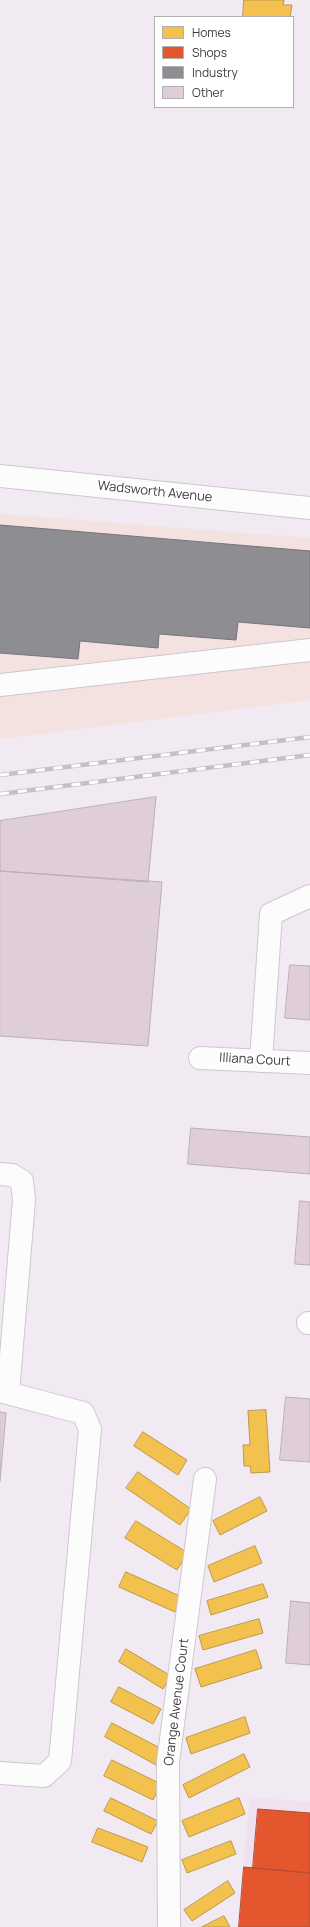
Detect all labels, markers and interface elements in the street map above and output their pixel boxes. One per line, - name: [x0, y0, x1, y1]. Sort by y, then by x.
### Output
- legend: [154, 16, 294, 108]
- text: Homes: [192, 24, 231, 41]
- text: Shops: [192, 44, 227, 61]
- text: Industry: [192, 64, 238, 81]
- text: Other: [192, 84, 224, 101]
- street label: Wadsworth Avenue: [97, 478, 213, 506]
- street label: Illiana Court: [219, 1050, 291, 1070]
- street label: Orange Avenue Court: [161, 1637, 193, 1767]

